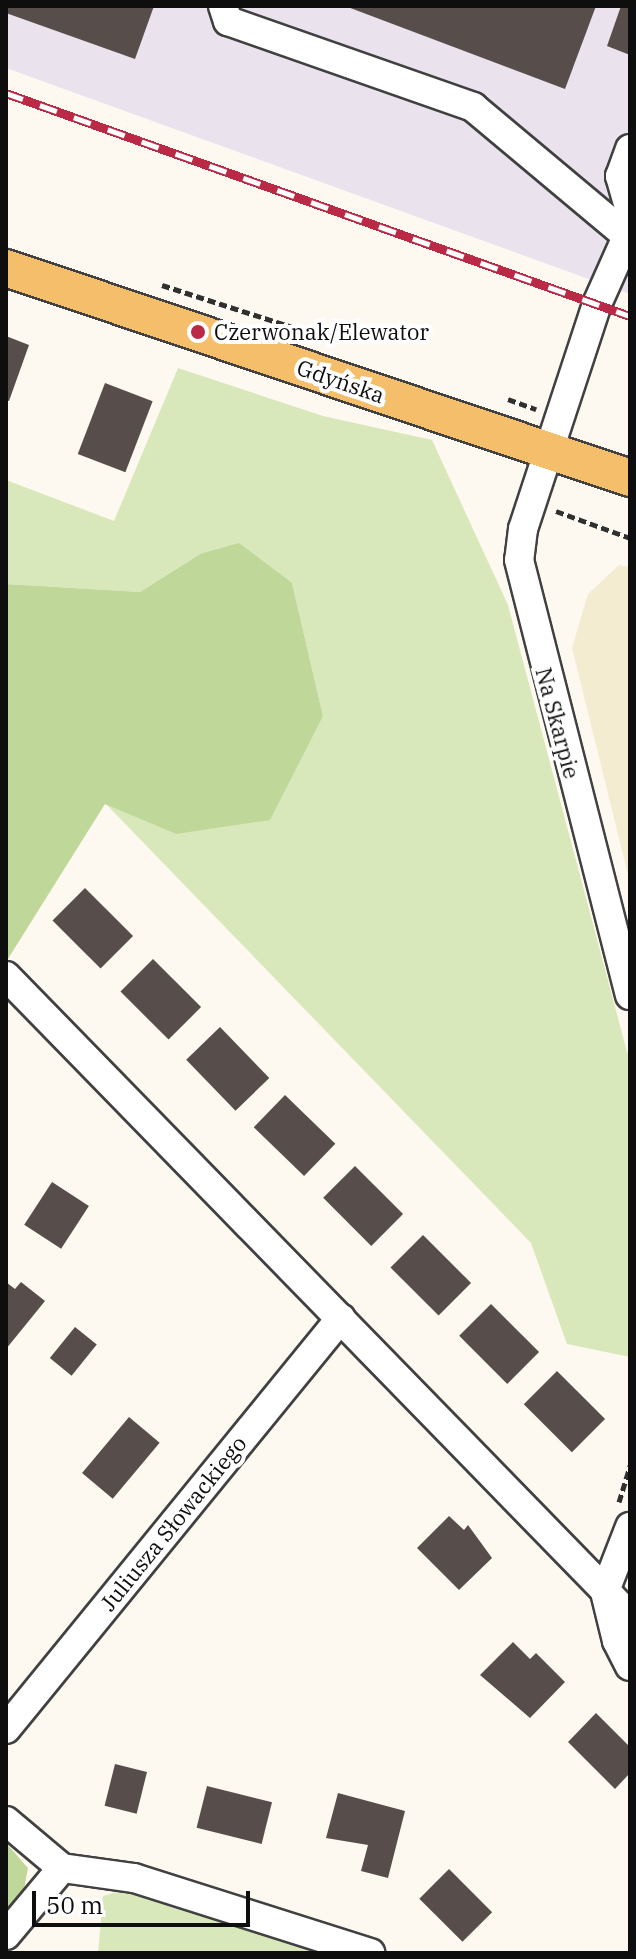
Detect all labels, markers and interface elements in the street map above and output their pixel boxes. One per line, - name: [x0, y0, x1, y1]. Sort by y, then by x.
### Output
- place label: Czerwonak/Elewator: [214, 319, 429, 345]
- marker: Czerwonak/Elewator: [189, 323, 207, 341]
- street label: Gdyńska: [294, 354, 388, 408]
- street label: Na Skarpie: [531, 665, 585, 781]
- street label: Juliusza Słowackiego: [94, 1430, 252, 1616]
- scale bar: [36, 1875, 254, 1925]
- text: 50 m: [46, 1889, 103, 1921]

